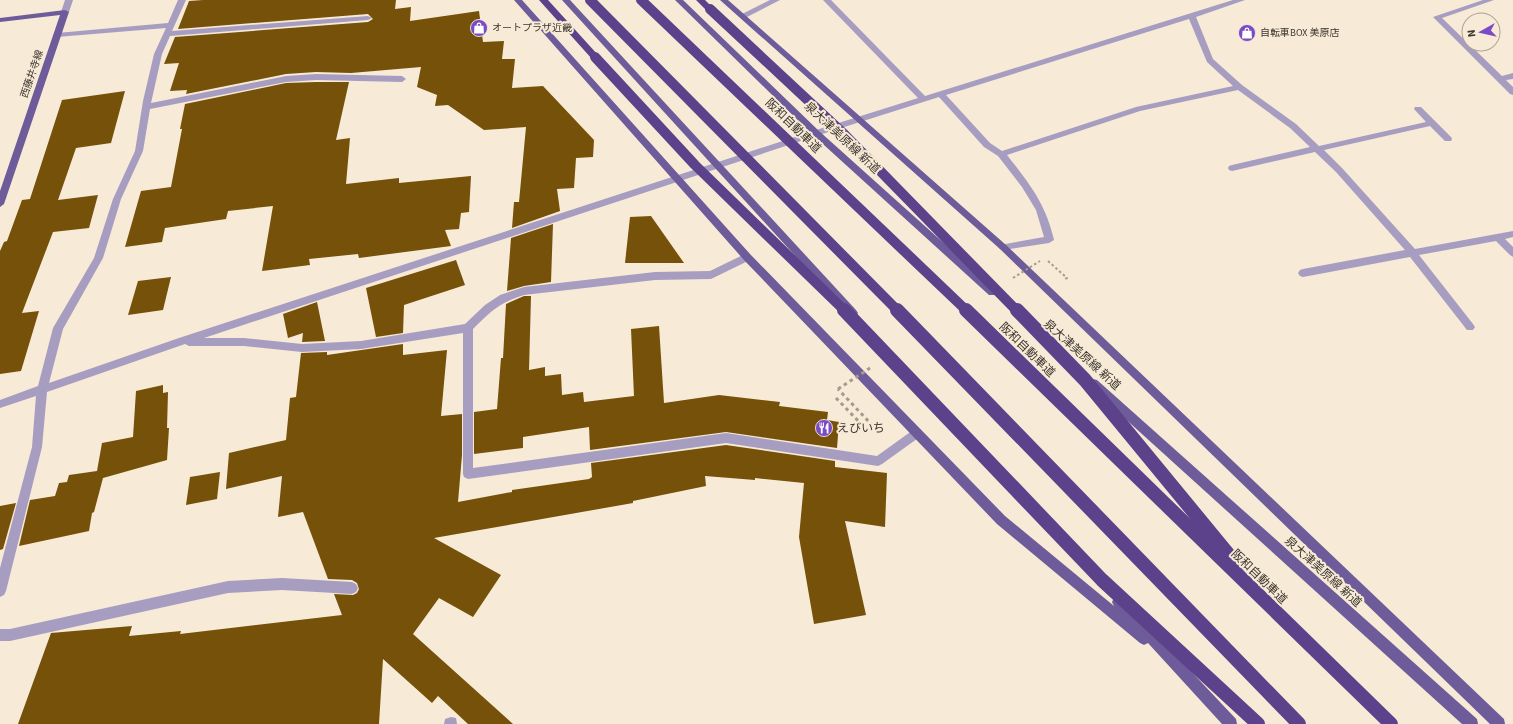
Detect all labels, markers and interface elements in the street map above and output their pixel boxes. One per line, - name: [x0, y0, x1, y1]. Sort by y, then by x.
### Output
- north arrow: [1461, 12, 1501, 52]
- shop icon: オートプラザ近畿: [469, 18, 489, 38]
- place label: オートプラザ近畿: [492, 21, 572, 35]
- shop icon: 自転車BOX 美原店: [1237, 23, 1257, 43]
- place label: 自転車BOX 美原店: [1260, 26, 1339, 40]
- text: N: [1464, 29, 1480, 38]
- street label: 西藤井寺線: [17, 48, 47, 100]
- street label: 阪和自動車道: [761, 95, 825, 157]
- street label: 泉大津美原線 新道: [800, 98, 884, 178]
- street label: 泉大津美原線 新道: [1040, 316, 1124, 394]
- street label: 阪和自動車道: [995, 319, 1059, 381]
- restaurant icon: えびいち: [814, 418, 834, 438]
- place label: えびいち: [837, 420, 885, 437]
- street label: 泉大津美原線 新道: [1281, 533, 1365, 611]
- street label: 阪和自動車道: [1227, 546, 1291, 608]

